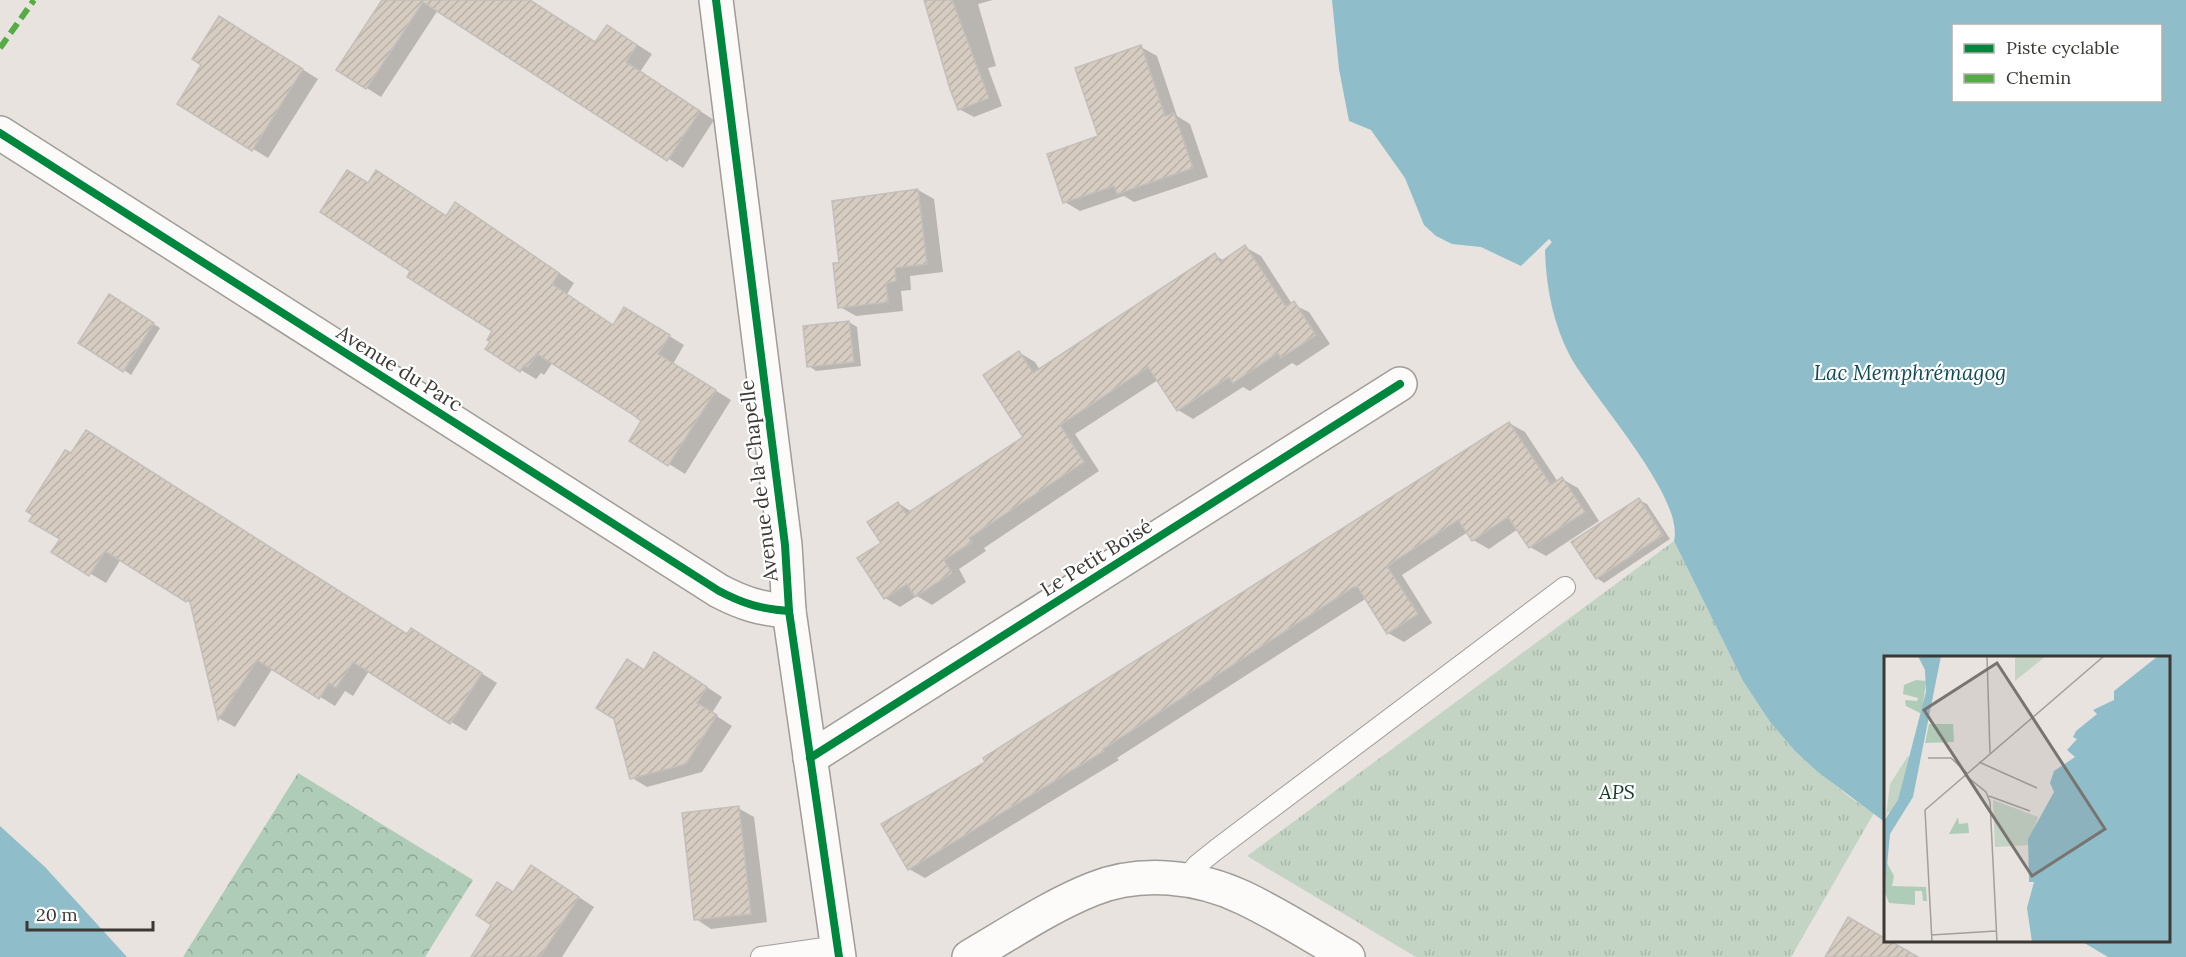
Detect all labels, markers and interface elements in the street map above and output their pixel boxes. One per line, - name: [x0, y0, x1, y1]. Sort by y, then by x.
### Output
- legend: [1952, 24, 2162, 102]
- text: Piste cyclable: [2006, 36, 2120, 59]
- text: Chemin: [2006, 66, 2071, 89]
- street label: Avenue du Parc: [332, 319, 468, 417]
- water label: Lac Memphrémagog: [1814, 359, 2006, 386]
- street label: Avenue de la Chapelle: [733, 379, 783, 584]
- street label: Le Petit Boisé: [1036, 513, 1157, 601]
- inset map: [1884, 656, 2171, 942]
- park label: APS: [1598, 779, 1635, 804]
- scale bar: [27, 894, 153, 932]
- text: 20 m: [36, 903, 78, 926]

